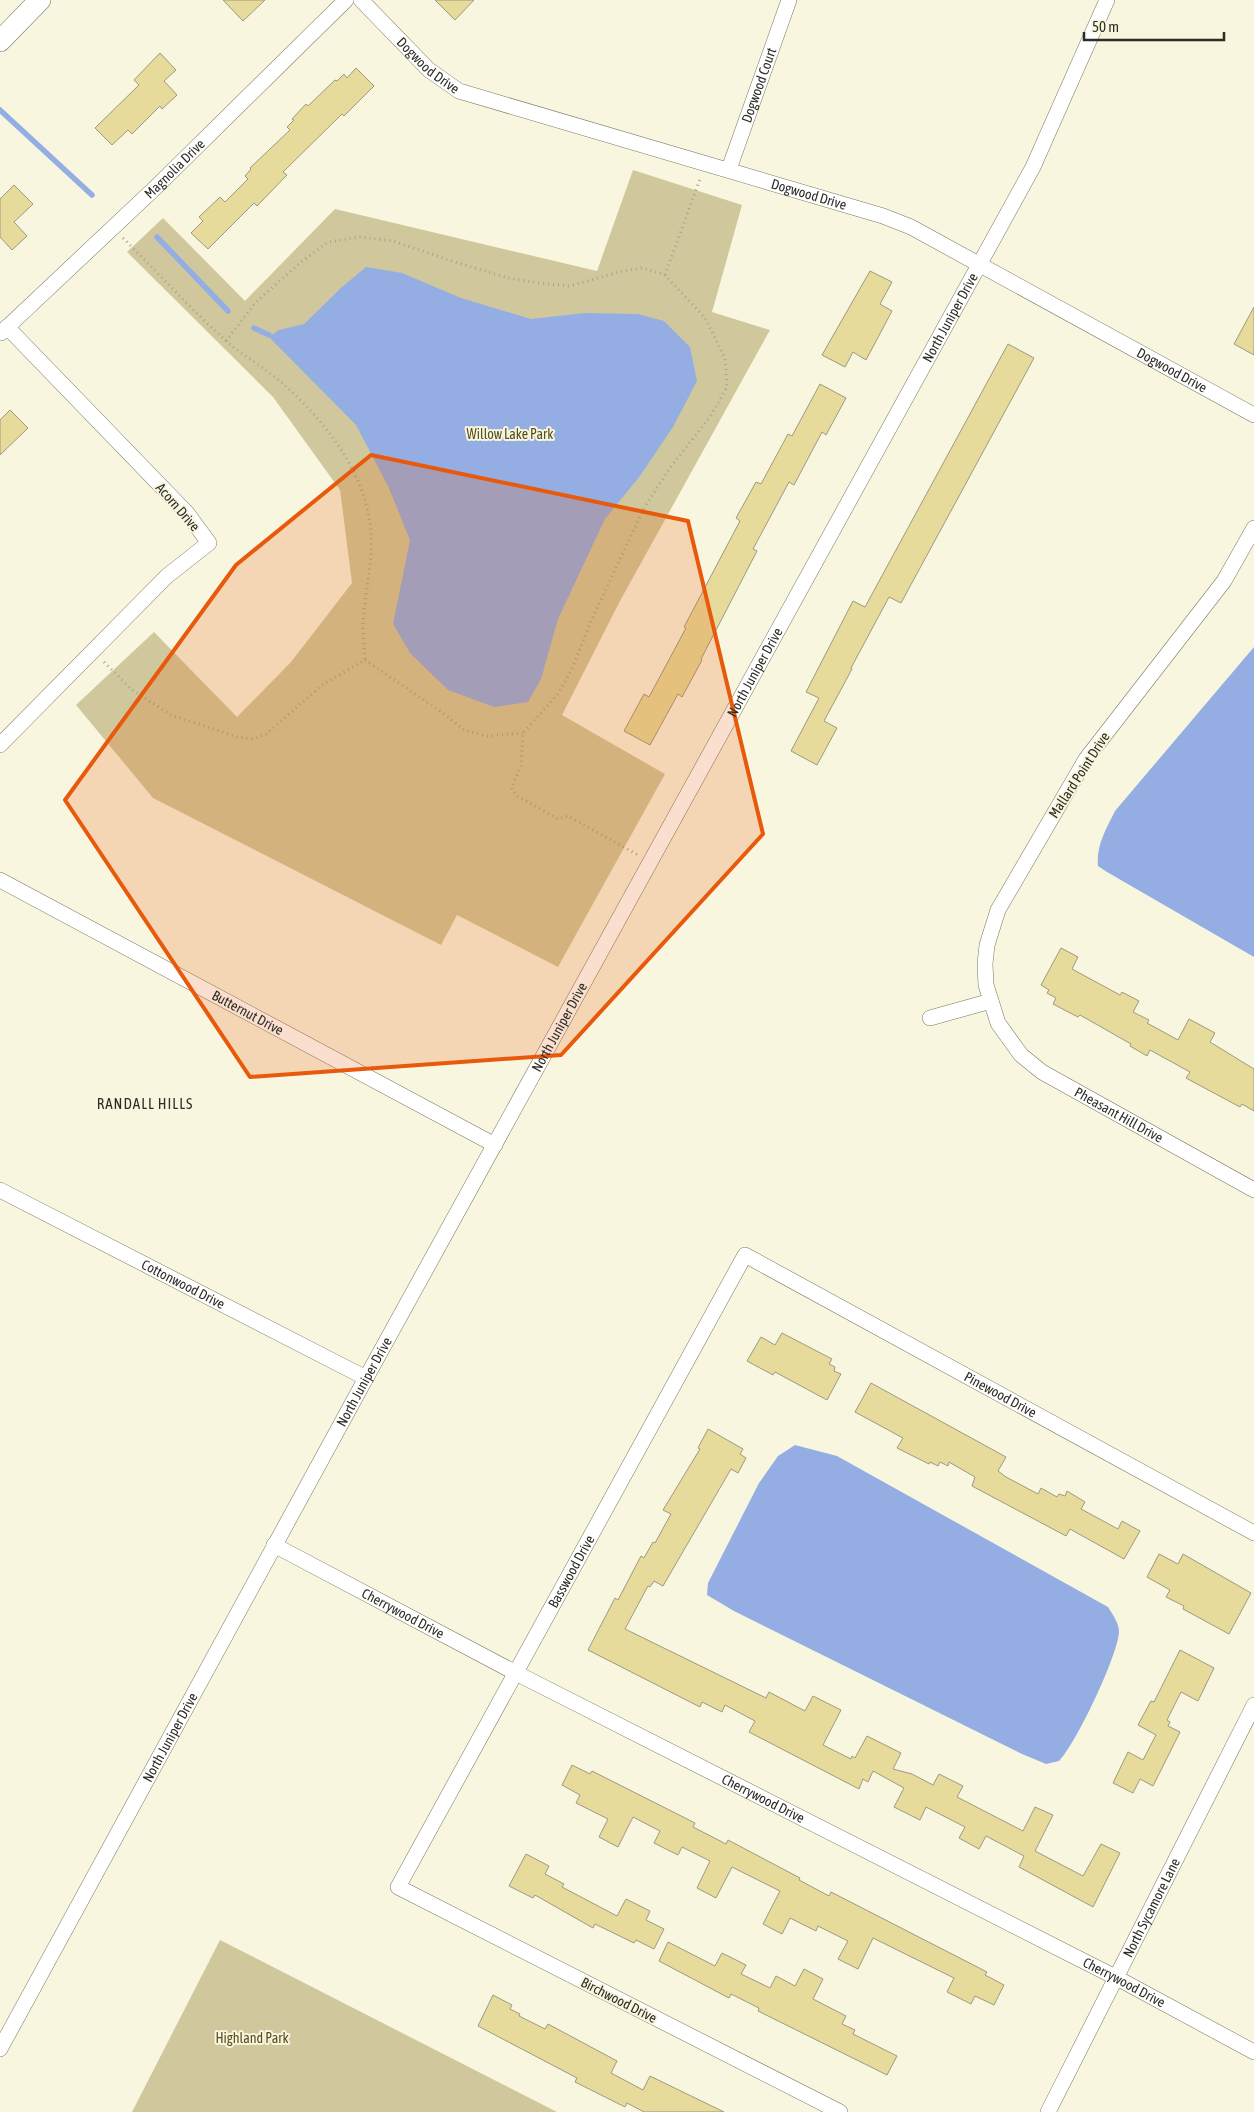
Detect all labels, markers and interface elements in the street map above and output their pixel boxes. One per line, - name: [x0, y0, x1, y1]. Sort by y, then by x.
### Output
- scale bar: [1084, 10, 1224, 42]
- text: 50 m: [1092, 18, 1119, 35]
- street label: Dogwood Drive: [394, 34, 462, 97]
- street label: Dogwood Court: [738, 46, 779, 125]
- street label: Magnolia Drive: [141, 136, 208, 202]
- street label: Dogwood Drive: [769, 176, 848, 213]
- street label: North Juniper Drive: [919, 270, 981, 365]
- street label: Dogwood Drive: [1134, 344, 1210, 396]
- park label: Willow Lake Park: [467, 426, 553, 442]
- street label: Acorn Drive: [153, 480, 203, 534]
- street label: North Juniper Drive: [724, 625, 786, 720]
- street label: Mallard Point Drive: [1045, 729, 1113, 821]
- street label: North Juniper Drive: [528, 980, 590, 1074]
- street label: Butternut Drive: [209, 987, 286, 1038]
- street label: Pheasant Hill Drive: [1072, 1084, 1166, 1146]
- district label: RANDALL HILLS: [97, 1095, 193, 1112]
- street label: Cottonwood Drive: [139, 1256, 228, 1312]
- street label: North Juniper Drive: [333, 1334, 395, 1429]
- street label: Pinewood Drive: [961, 1368, 1039, 1421]
- street label: Basswood Drive: [545, 1532, 598, 1610]
- street label: Cherrywood Drive: [359, 1585, 447, 1642]
- street label: North Juniper Drive: [139, 1690, 201, 1785]
- street label: Cherrywood Drive: [719, 1771, 807, 1826]
- street label: North Sycamore Lane: [1120, 1855, 1183, 1960]
- street label: Cherrywood Drive: [1080, 1954, 1168, 2011]
- street label: Birchwood Drive: [578, 1974, 660, 2026]
- park label: Highland Park: [215, 2030, 289, 2046]

